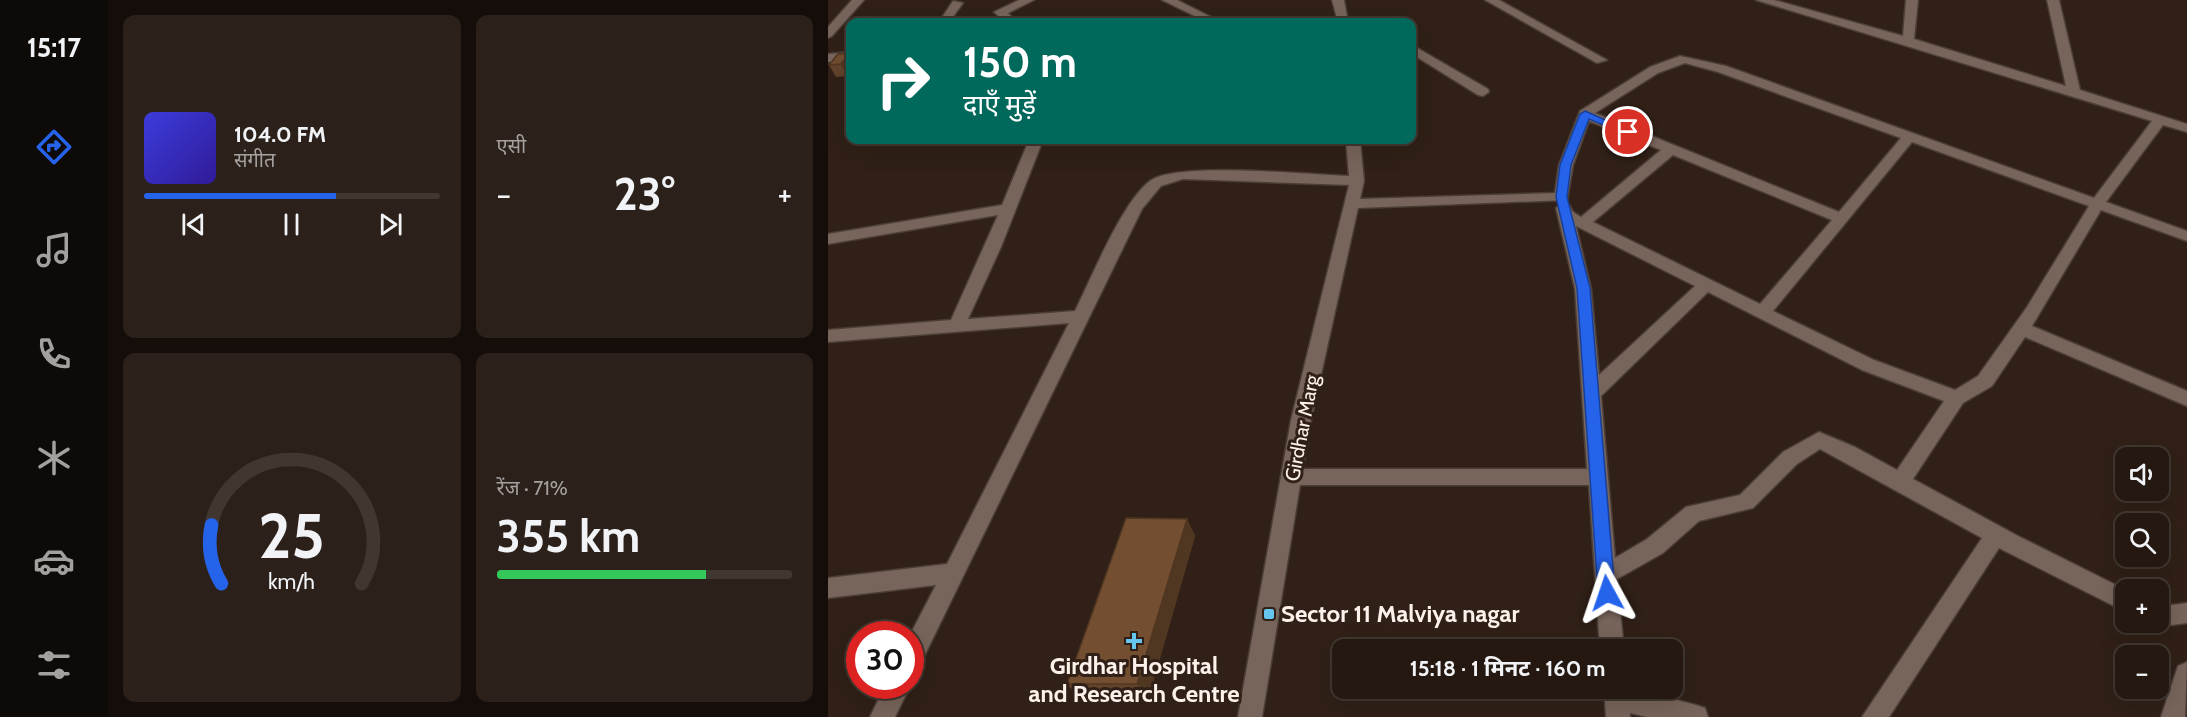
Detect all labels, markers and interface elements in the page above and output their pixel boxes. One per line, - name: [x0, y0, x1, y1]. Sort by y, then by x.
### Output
- text: 15:17: [27, 31, 81, 64]
- text: 150 m: [963, 36, 1077, 88]
- icon: right: [864, 42, 942, 120]
- text: दाएँ मुड़ें: [963, 88, 1036, 121]
- pin: [1602, 106, 1653, 157]
- icon: arrive: [1611, 115, 1644, 148]
- text: 104.0 FM: [234, 121, 326, 148]
- icon: directions: [33, 126, 75, 168]
- text: एसी: [497, 134, 526, 158]
- text: संगीत: [234, 148, 275, 172]
- text: 23°: [614, 167, 675, 221]
- text: −: [497, 174, 511, 214]
- text: +: [777, 174, 792, 214]
- icon: previous: [177, 208, 210, 241]
- icon: pause: [275, 208, 308, 241]
- icon: next: [374, 208, 407, 241]
- icon: music: [33, 229, 75, 271]
- icon: phone: [33, 333, 75, 375]
- street label: Girdhar Marg: [1280, 372, 1324, 483]
- icon: climate: [33, 437, 75, 479]
- map controls: [2115, 447, 2169, 699]
- button: sound: [2115, 447, 2169, 501]
- text: रेंज · 71%: [497, 476, 568, 500]
- text: 25: [258, 498, 325, 574]
- text: 355 km: [497, 509, 640, 563]
- button: search: [2115, 513, 2169, 567]
- icon: car: [33, 540, 75, 582]
- position arrow: [1575, 561, 1639, 625]
- text: km/h: [268, 569, 315, 595]
- button: +: [2115, 579, 2169, 633]
- place label: Sector 11 Malviya nagar: [1281, 599, 1519, 628]
- marker: Sector 11 Malviya nagar: [1262, 607, 1276, 621]
- speed limit sign: 30: [846, 621, 924, 699]
- marker: Girdhar Hospital and Research Centre: [1125, 632, 1143, 650]
- icon: filters: [33, 644, 75, 686]
- button: −: [2115, 645, 2169, 699]
- place label: Girdhar Hospital and Research Centre: [1028, 651, 1240, 708]
- text: 15:18 · 1 मिनट · 160 m: [1410, 655, 1605, 682]

